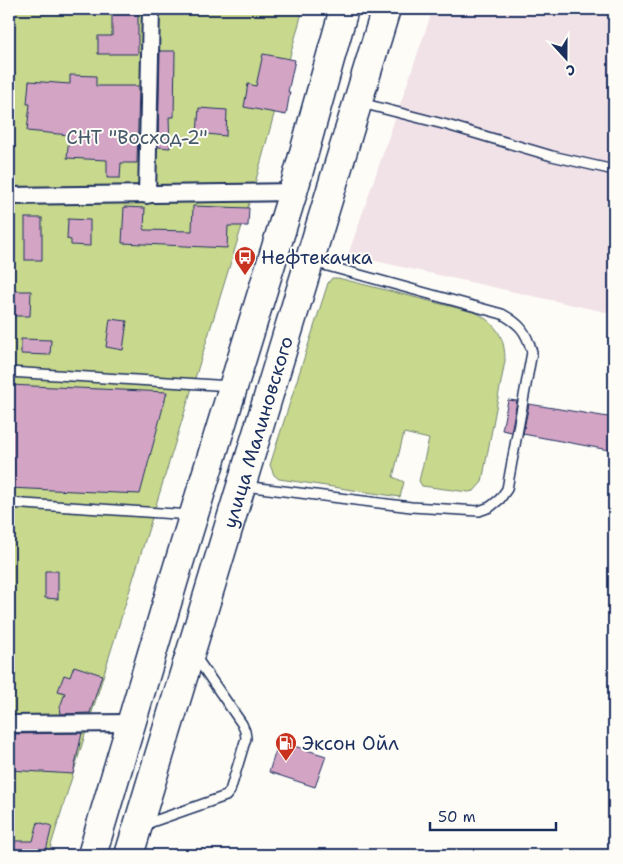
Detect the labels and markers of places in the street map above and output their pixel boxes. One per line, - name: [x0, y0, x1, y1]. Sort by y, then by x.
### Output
- bus stop icon: Нефтекачка: [233, 245, 257, 276]
- place label: Нефтекачка: [261, 245, 373, 270]
- fuel station icon: Эксон Ойл: [274, 731, 298, 762]
- place label: Эксон Ойл: [302, 731, 399, 756]

